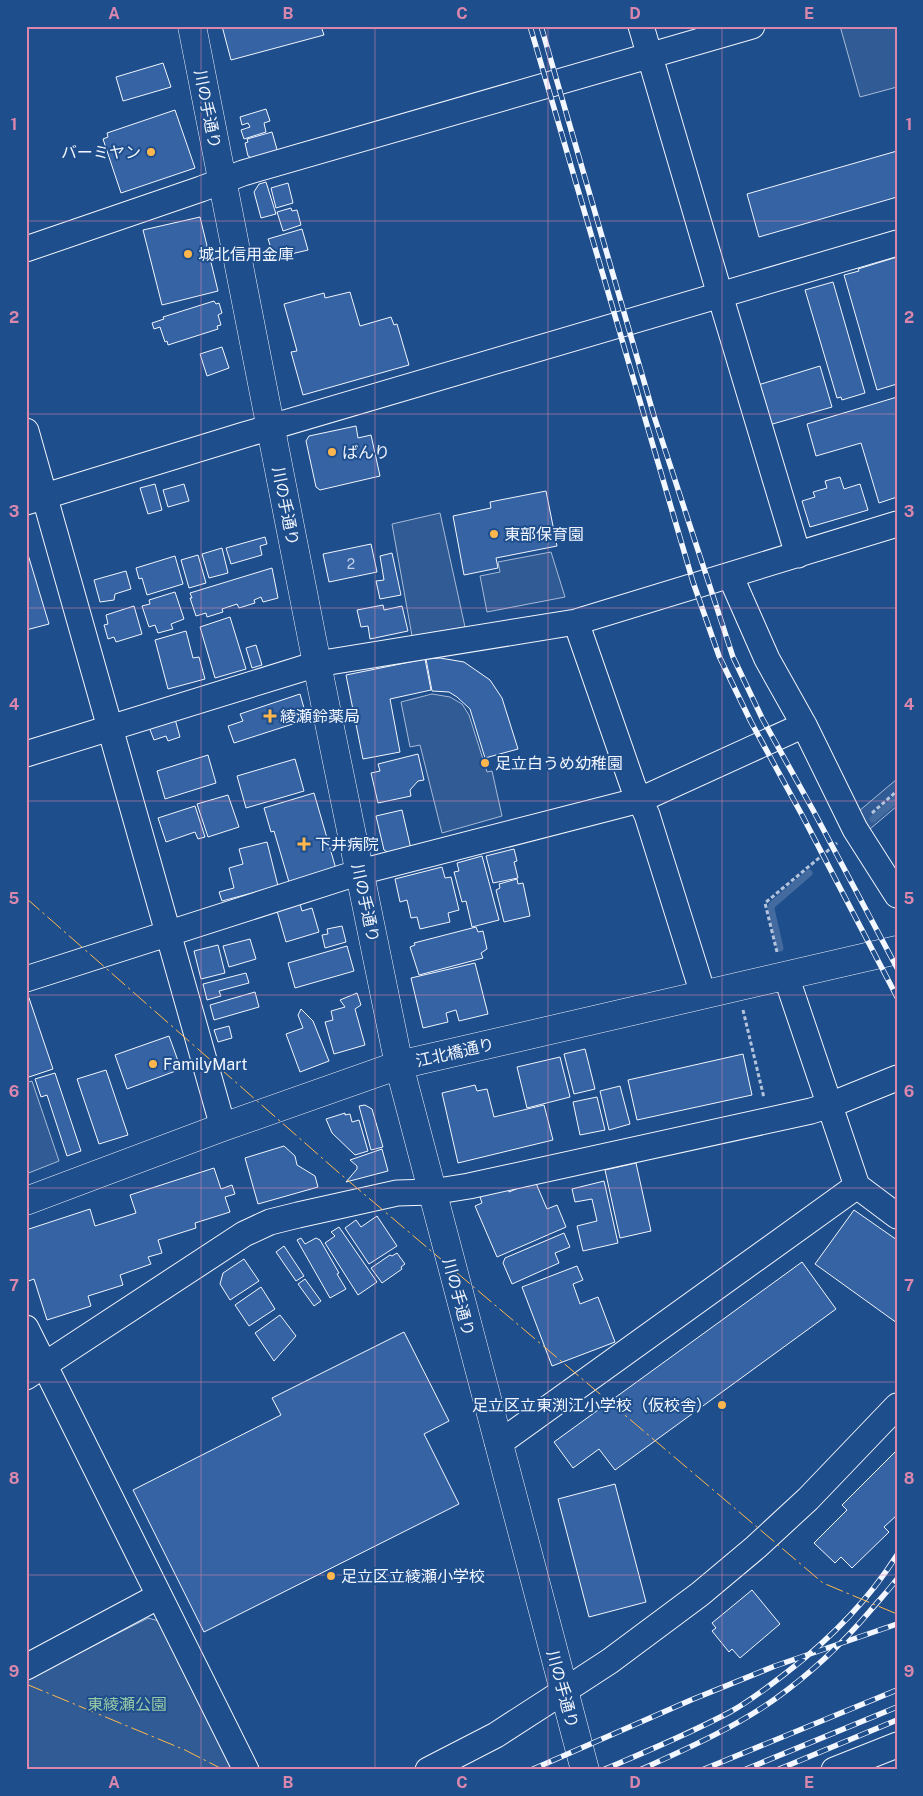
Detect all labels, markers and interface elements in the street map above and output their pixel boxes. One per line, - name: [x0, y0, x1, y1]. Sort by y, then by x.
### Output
- text: A: [108, 4, 120, 23]
- text: B: [283, 4, 294, 23]
- text: C: [456, 4, 468, 23]
- text: D: [629, 4, 641, 23]
- text: E: [804, 4, 814, 23]
- street label: 川の手通り: [191, 68, 224, 150]
- text: 1: [11, 115, 17, 134]
- text: 1: [906, 115, 912, 134]
- place label: バーミヤン: [61, 143, 141, 162]
- marker: バーミヤン: [145, 146, 157, 158]
- place label: 城北信用金庫: [198, 245, 294, 264]
- marker: 城北信用金庫: [182, 248, 194, 260]
- text: 2: [9, 308, 19, 327]
- text: 2: [904, 308, 914, 327]
- place label: ばんり: [342, 443, 390, 462]
- marker: ばんり: [326, 446, 338, 458]
- street label: 川の手通り: [269, 465, 302, 547]
- text: 3: [9, 502, 19, 521]
- text: 3: [904, 502, 914, 521]
- place label: 東部保育園: [504, 525, 584, 544]
- marker: 東部保育園: [488, 528, 500, 540]
- house number: 2: [347, 556, 355, 572]
- text: 4: [9, 695, 20, 714]
- text: 4: [904, 695, 915, 714]
- place label: 綾瀬鈴薬局: [280, 707, 360, 726]
- marker: 綾瀬鈴薬局: [264, 710, 276, 722]
- place label: 足立白うめ幼稚園: [495, 754, 623, 773]
- marker: 足立白うめ幼稚園: [479, 757, 491, 769]
- place label: 下井病院: [315, 835, 379, 854]
- marker: 下井病院: [297, 837, 311, 851]
- street label: 川の手通り: [348, 862, 383, 944]
- text: 5: [9, 889, 20, 908]
- text: 5: [904, 889, 915, 908]
- street label: 江北橋通り: [414, 1034, 496, 1071]
- place label: FamilyMart: [163, 1055, 247, 1074]
- marker: FamilyMart: [147, 1058, 159, 1070]
- text: 6: [9, 1082, 19, 1101]
- text: 6: [904, 1082, 914, 1101]
- street label: 川の手通り: [439, 1256, 478, 1338]
- text: 7: [9, 1276, 19, 1295]
- text: 7: [904, 1276, 914, 1295]
- place label: 足立区立東渕江小学校（仮校舎）: [472, 1396, 712, 1415]
- marker: 足立区立東渕江小学校（仮校舎）: [716, 1399, 728, 1411]
- text: 8: [9, 1469, 20, 1488]
- text: 8: [904, 1469, 915, 1488]
- place label: 足立区立綾瀬小学校: [341, 1567, 485, 1586]
- marker: 足立区立綾瀬小学校: [325, 1570, 337, 1582]
- street label: 川の手通り: [543, 1648, 582, 1730]
- text: 9: [9, 1662, 19, 1681]
- text: 9: [904, 1662, 914, 1681]
- park label: 東綾瀬公園: [87, 1695, 167, 1714]
- text: A: [108, 1773, 120, 1792]
- text: B: [283, 1773, 294, 1792]
- text: C: [456, 1773, 468, 1792]
- text: D: [629, 1773, 641, 1792]
- text: E: [804, 1773, 814, 1792]

